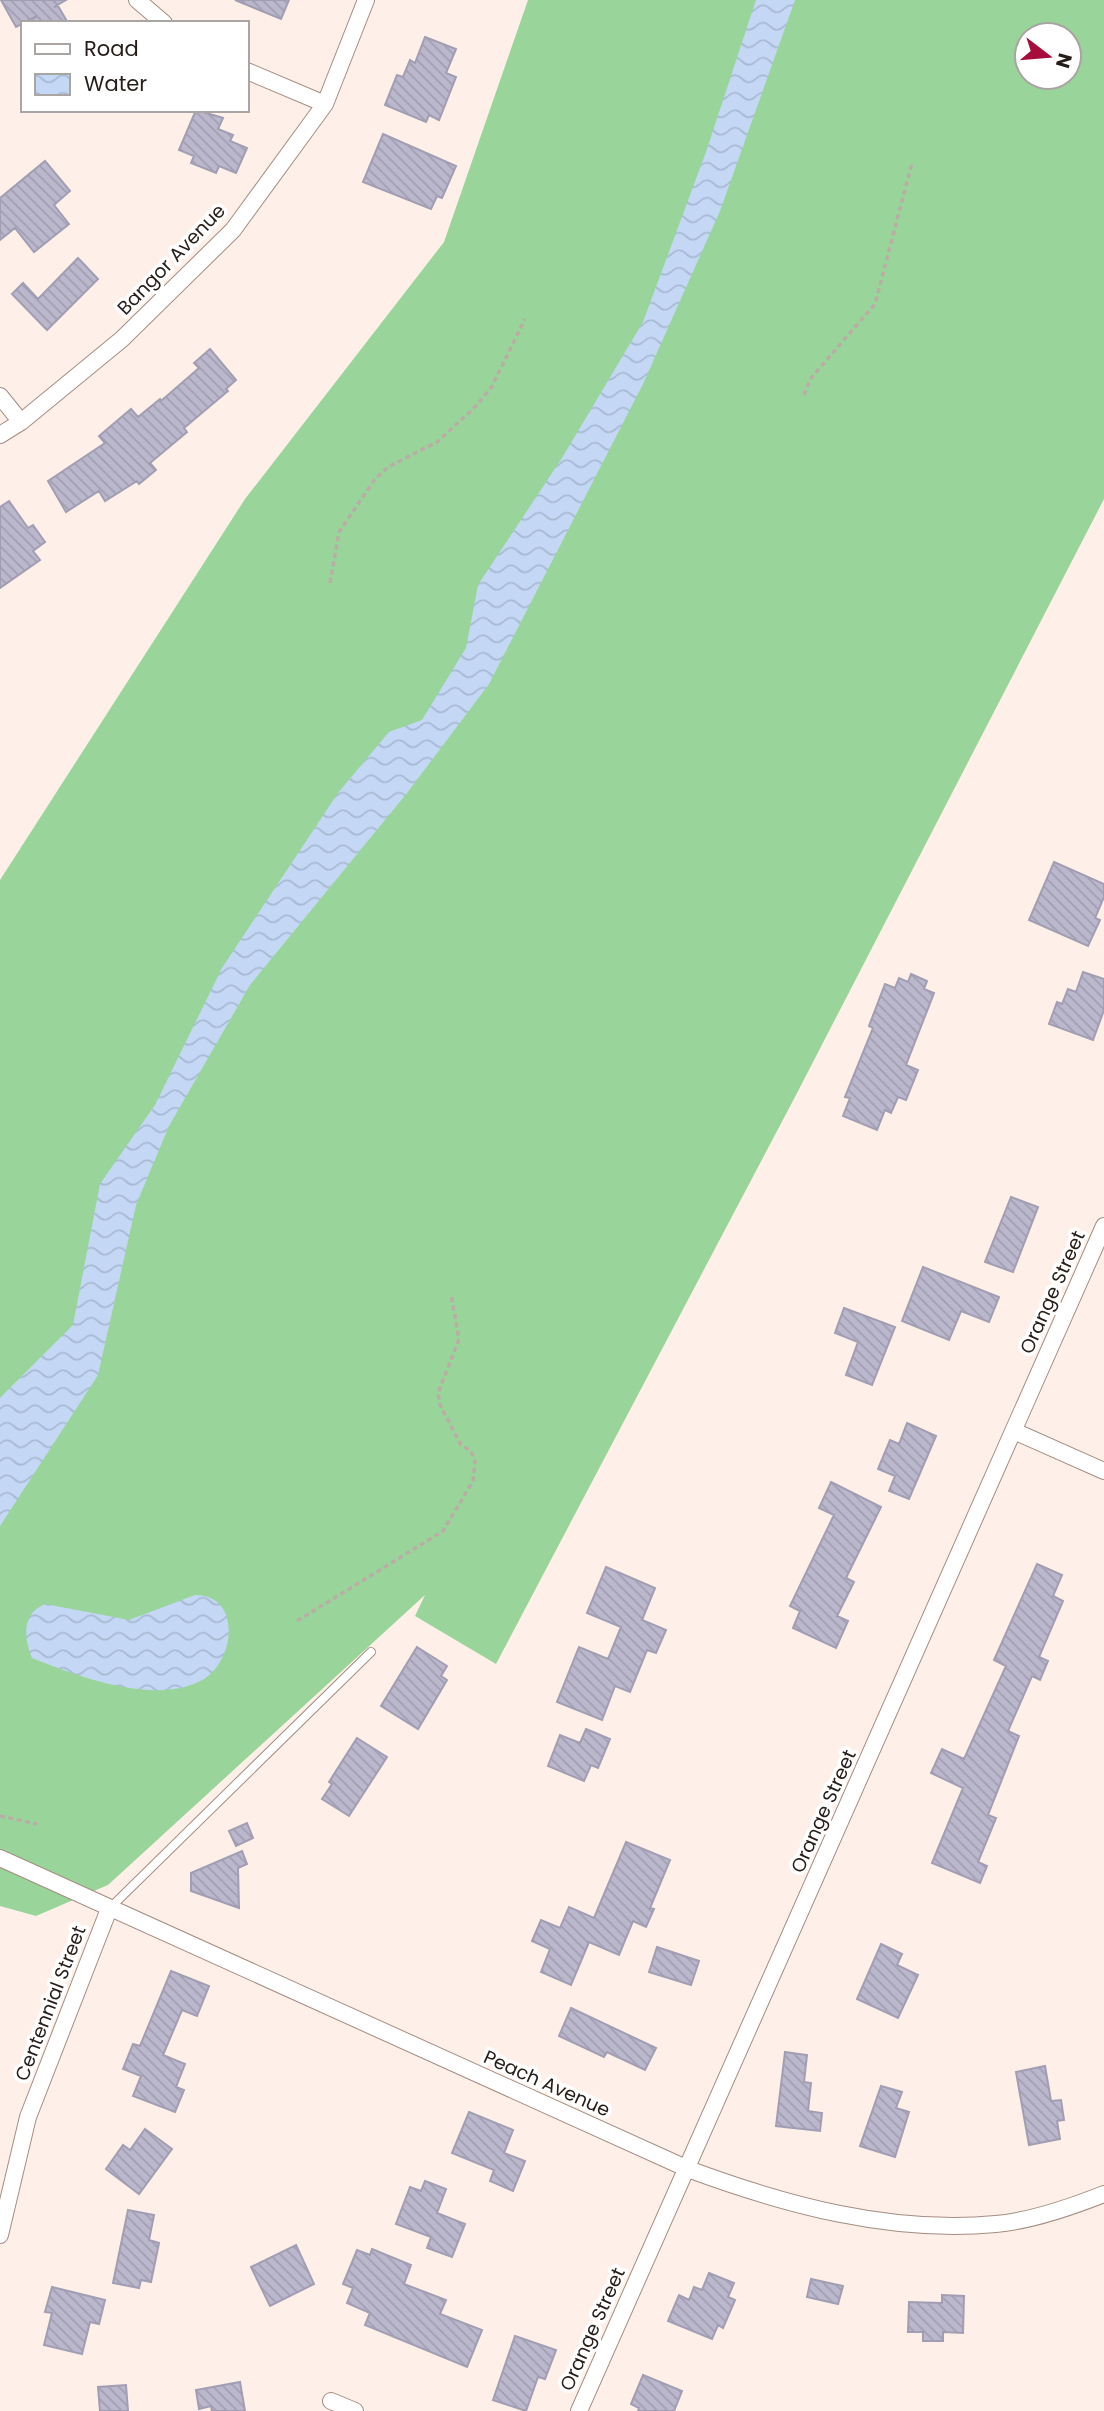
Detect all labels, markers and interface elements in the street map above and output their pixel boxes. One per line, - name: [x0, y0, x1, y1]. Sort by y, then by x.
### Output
- legend: [21, 21, 248, 112]
- north arrow: [1013, 21, 1083, 91]
- text: Road: [84, 34, 139, 63]
- text: N: [1049, 50, 1079, 71]
- text: Water: [84, 69, 147, 98]
- street label: Bangor Avenue: [111, 198, 231, 321]
- street label: Orange Street: [1013, 1226, 1092, 1358]
- street label: Orange Street: [784, 1745, 863, 1877]
- street label: Centennial Street: [8, 1921, 93, 2085]
- street label: Peach Avenue: [479, 2044, 614, 2123]
- street label: Orange Street: [553, 2263, 632, 2395]

